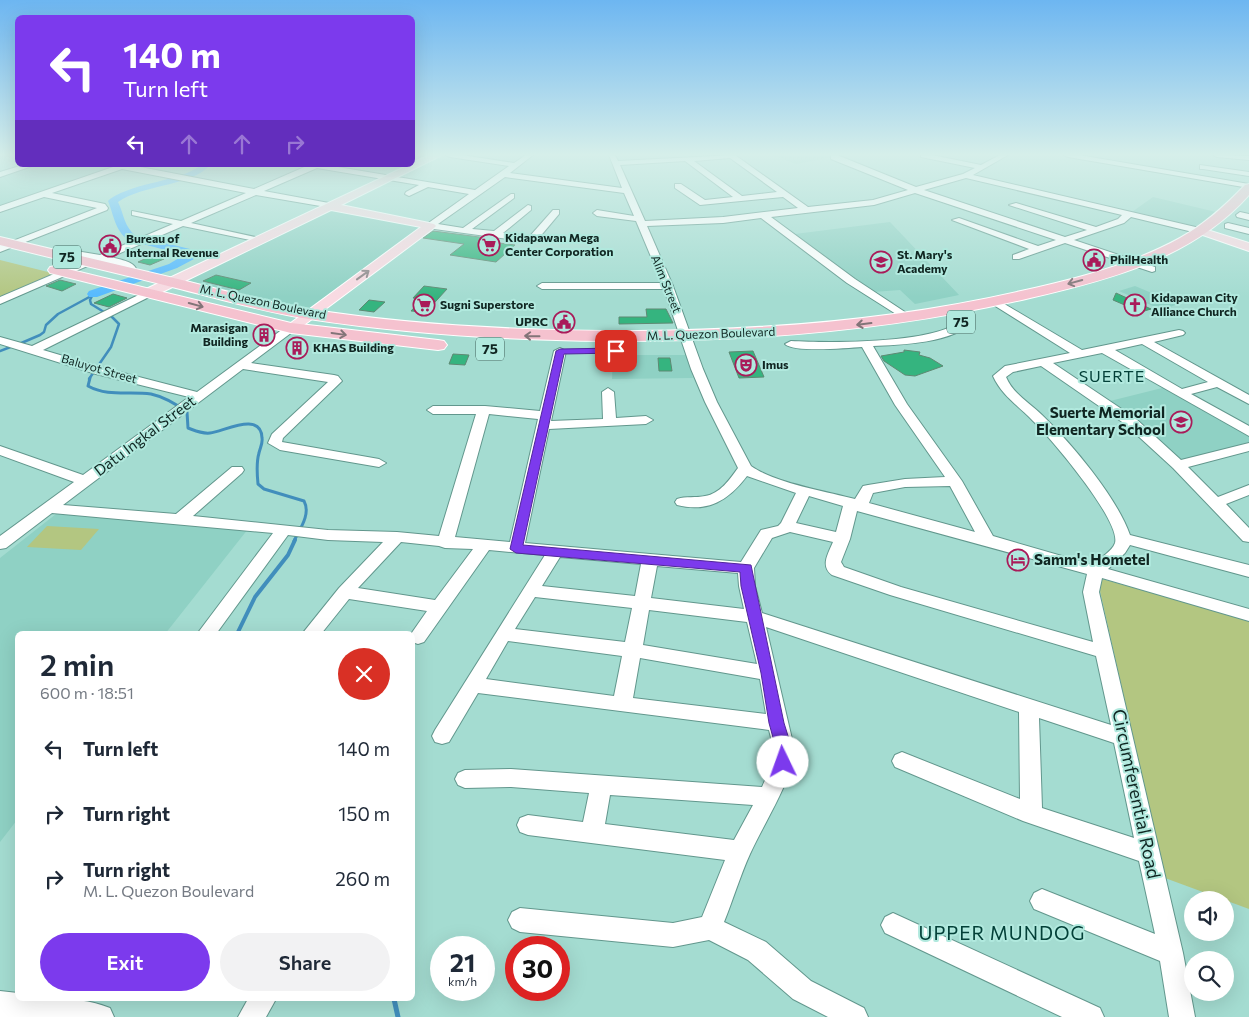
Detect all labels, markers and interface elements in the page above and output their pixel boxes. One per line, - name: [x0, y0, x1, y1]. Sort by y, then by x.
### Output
- text: 140 m: [123, 32, 221, 75]
- icon: left: [40, 35, 105, 100]
- text: Turn left: [123, 75, 208, 102]
- icon: left: [122, 130, 150, 158]
- icon: ahead: [175, 130, 203, 158]
- icon: ahead: [228, 130, 256, 158]
- icon: right: [281, 130, 309, 158]
- place label: Kidapawan Mega Center Corporation: [505, 230, 613, 258]
- place label: Bureau of Internal Revenue: [126, 231, 219, 259]
- supermarket icon: Kidapawan Mega Center Corporation: [477, 233, 501, 257]
- public building icon: Bureau of Internal Revenue: [98, 234, 122, 258]
- road number: 75: [53, 246, 81, 268]
- place label: St. Mary's Academy: [897, 247, 953, 275]
- public building icon: PhilHealth: [1082, 248, 1106, 272]
- school or university icon: St. Mary's Academy: [869, 250, 893, 274]
- place label: PhilHealth: [1110, 252, 1168, 266]
- street label: Alim Street: [649, 253, 685, 315]
- one-way arrow: [355, 270, 369, 280]
- one-way arrow: [1068, 278, 1084, 287]
- street label: M. L. Quezon Boulevard: [199, 281, 328, 321]
- place label: Kidapawan City Alliance Church: [1151, 290, 1238, 318]
- supermarket icon: Sugni Superstore: [412, 293, 436, 317]
- church icon: Kidapawan City Alliance Church: [1123, 293, 1147, 317]
- place label: Sugni Superstore: [440, 297, 534, 311]
- one-way arrow: [187, 301, 203, 310]
- public building icon: UPRC: [552, 310, 576, 334]
- road number: 75: [947, 311, 975, 334]
- place label: UPRC: [515, 314, 548, 328]
- one-way arrow: [857, 319, 873, 329]
- place label: Marasigan Building: [190, 320, 248, 348]
- building icon: Marasigan Building: [252, 323, 276, 347]
- street label: M. L. Quezon Boulevard: [647, 324, 775, 342]
- one-way arrow: [330, 329, 346, 339]
- pin: [595, 330, 637, 372]
- one-way arrow: [524, 331, 540, 340]
- building icon: KHAS Building: [285, 336, 309, 360]
- icon: arrive: [602, 337, 630, 365]
- road number: 75: [476, 338, 504, 360]
- place label: KHAS Building: [313, 340, 394, 354]
- street label: Baluyot Street: [60, 351, 139, 386]
- theatre icon: Imus: [734, 353, 758, 377]
- place label: Imus: [762, 357, 789, 371]
- district label: SUERTE: [1079, 366, 1145, 385]
- street label: Datu Ingkal Street: [90, 391, 199, 479]
- place label: Suerte Memorial Elementary School: [1036, 403, 1165, 438]
- school or university icon: Suerte Memorial Elementary School: [1169, 410, 1193, 434]
- hotel icon: Samm's Hometel: [1006, 548, 1030, 572]
- place label: Samm's Hometel: [1034, 550, 1150, 568]
- text: 2 min: [40, 645, 114, 682]
- button: close: [338, 648, 390, 700]
- text: 600 m · 18:51: [40, 683, 134, 702]
- street label: Circumferential Road: [1108, 707, 1166, 881]
- icon: left: [40, 735, 68, 763]
- position arrow: [756, 735, 808, 787]
- text: Turn left: [83, 737, 158, 760]
- text: 140 m: [338, 737, 390, 760]
- icon: right: [40, 800, 68, 828]
- text: Turn right: [83, 802, 170, 825]
- text: 150 m: [338, 802, 390, 825]
- text: Turn right: [83, 858, 170, 881]
- icon: right: [40, 865, 68, 893]
- text: 260 m: [335, 867, 390, 890]
- text: M. L. Quezon Boulevard: [83, 881, 254, 900]
- map controls: [1184, 891, 1234, 1001]
- button: sound: [1184, 891, 1234, 941]
- district label: UPPER MUNDOG: [919, 921, 1086, 944]
- button: Exit: [40, 933, 210, 991]
- button: Share: [220, 933, 390, 991]
- speed limit sign: 30: [505, 936, 570, 1001]
- text: 21: [450, 947, 475, 977]
- button: search: [1184, 951, 1234, 1001]
- text: km/h: [448, 974, 477, 988]

